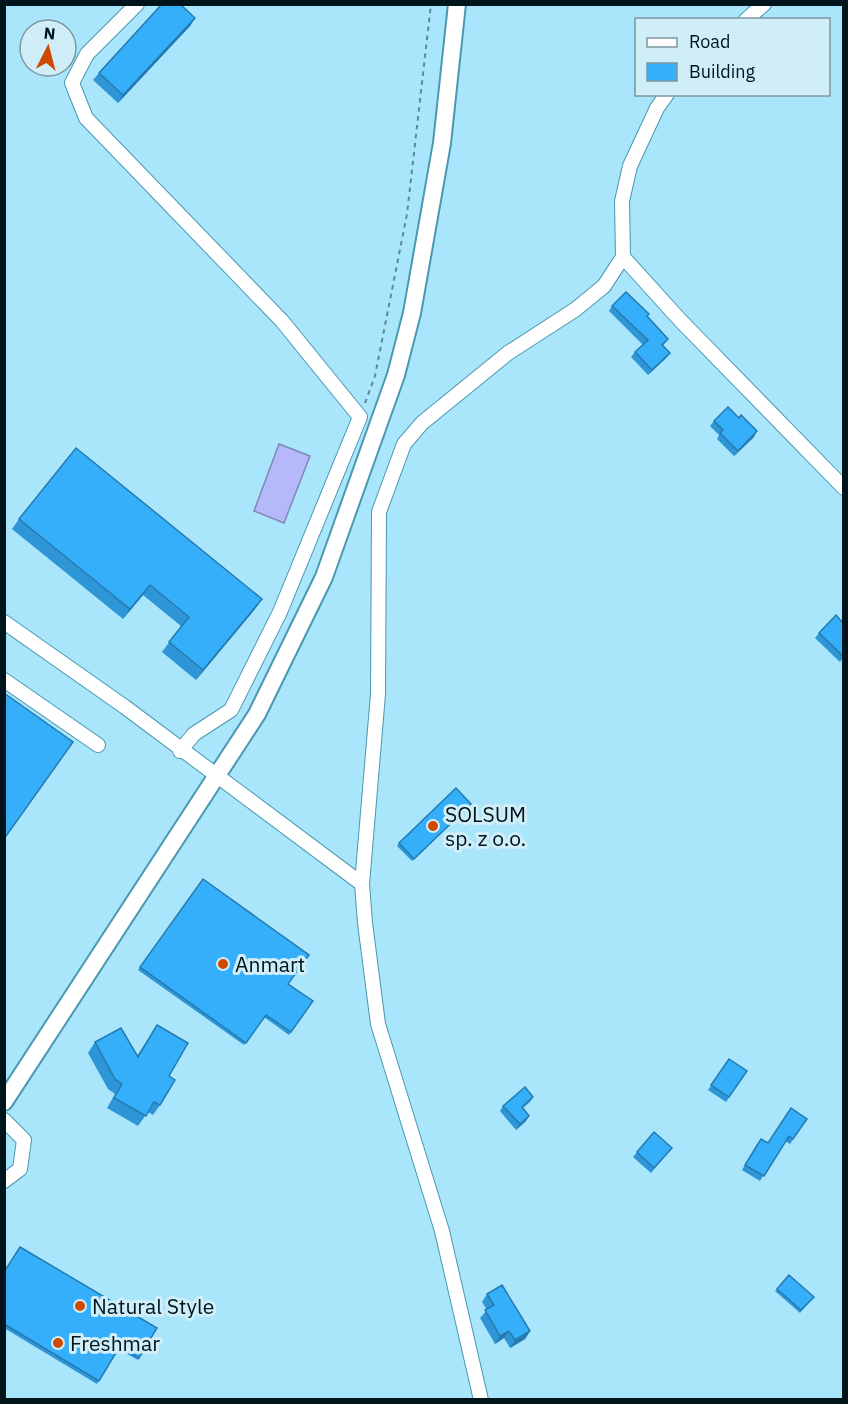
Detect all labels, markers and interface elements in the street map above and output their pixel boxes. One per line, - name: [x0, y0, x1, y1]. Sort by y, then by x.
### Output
- north arrow: [18, 18, 78, 78]
- legend: [635, 18, 830, 96]
- text: N: [43, 23, 56, 44]
- text: Road: [689, 30, 730, 53]
- text: Building: [689, 60, 756, 83]
- place label: SOLSUM sp. z o.o.: [445, 800, 526, 852]
- marker: SOLSUM sp. z o.o.: [426, 819, 440, 833]
- place label: Anmart: [235, 950, 305, 978]
- marker: Anmart: [216, 957, 230, 971]
- place label: Natural Style: [92, 1292, 214, 1320]
- marker: Natural Style: [73, 1299, 87, 1313]
- place label: Freshmar: [70, 1329, 160, 1357]
- marker: Freshmar: [51, 1336, 65, 1350]

